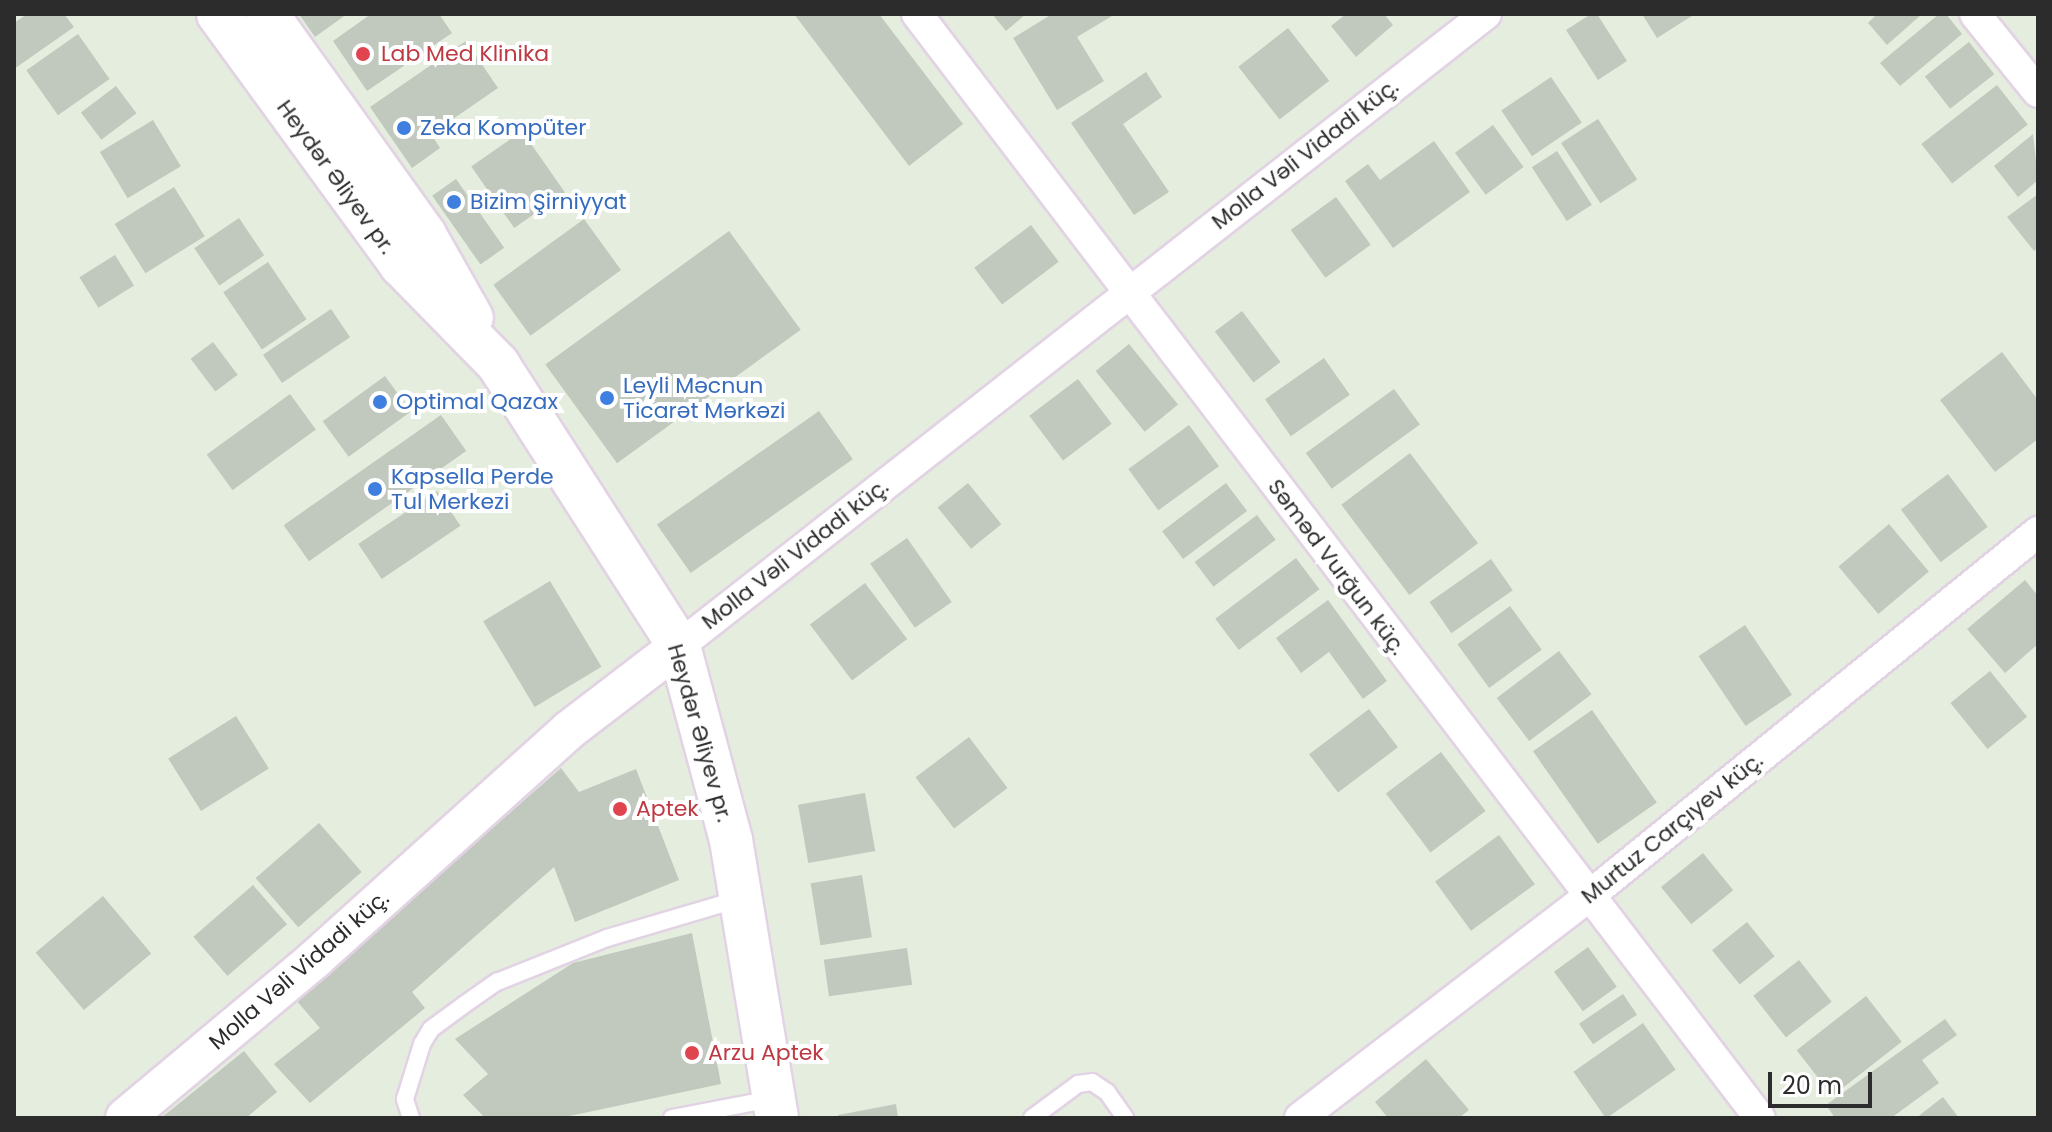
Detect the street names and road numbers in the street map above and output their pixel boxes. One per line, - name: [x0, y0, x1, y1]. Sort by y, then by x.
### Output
- street label: Molla Vəli Vidadi küç.: [1206, 73, 1404, 235]
- street label: Heydər Əliyev pr.: [271, 95, 401, 259]
- street label: Molla Vəli Vidadi küç.: [696, 473, 894, 635]
- street label: Səməd Vurğun küç.: [1262, 474, 1412, 660]
- street label: Heydər Əliyev pr.: [662, 641, 738, 825]
- street label: Murtuz Carçıyev küç.: [1576, 747, 1768, 909]
- street label: Molla Vəli Vidadi küç.: [204, 885, 394, 1055]

